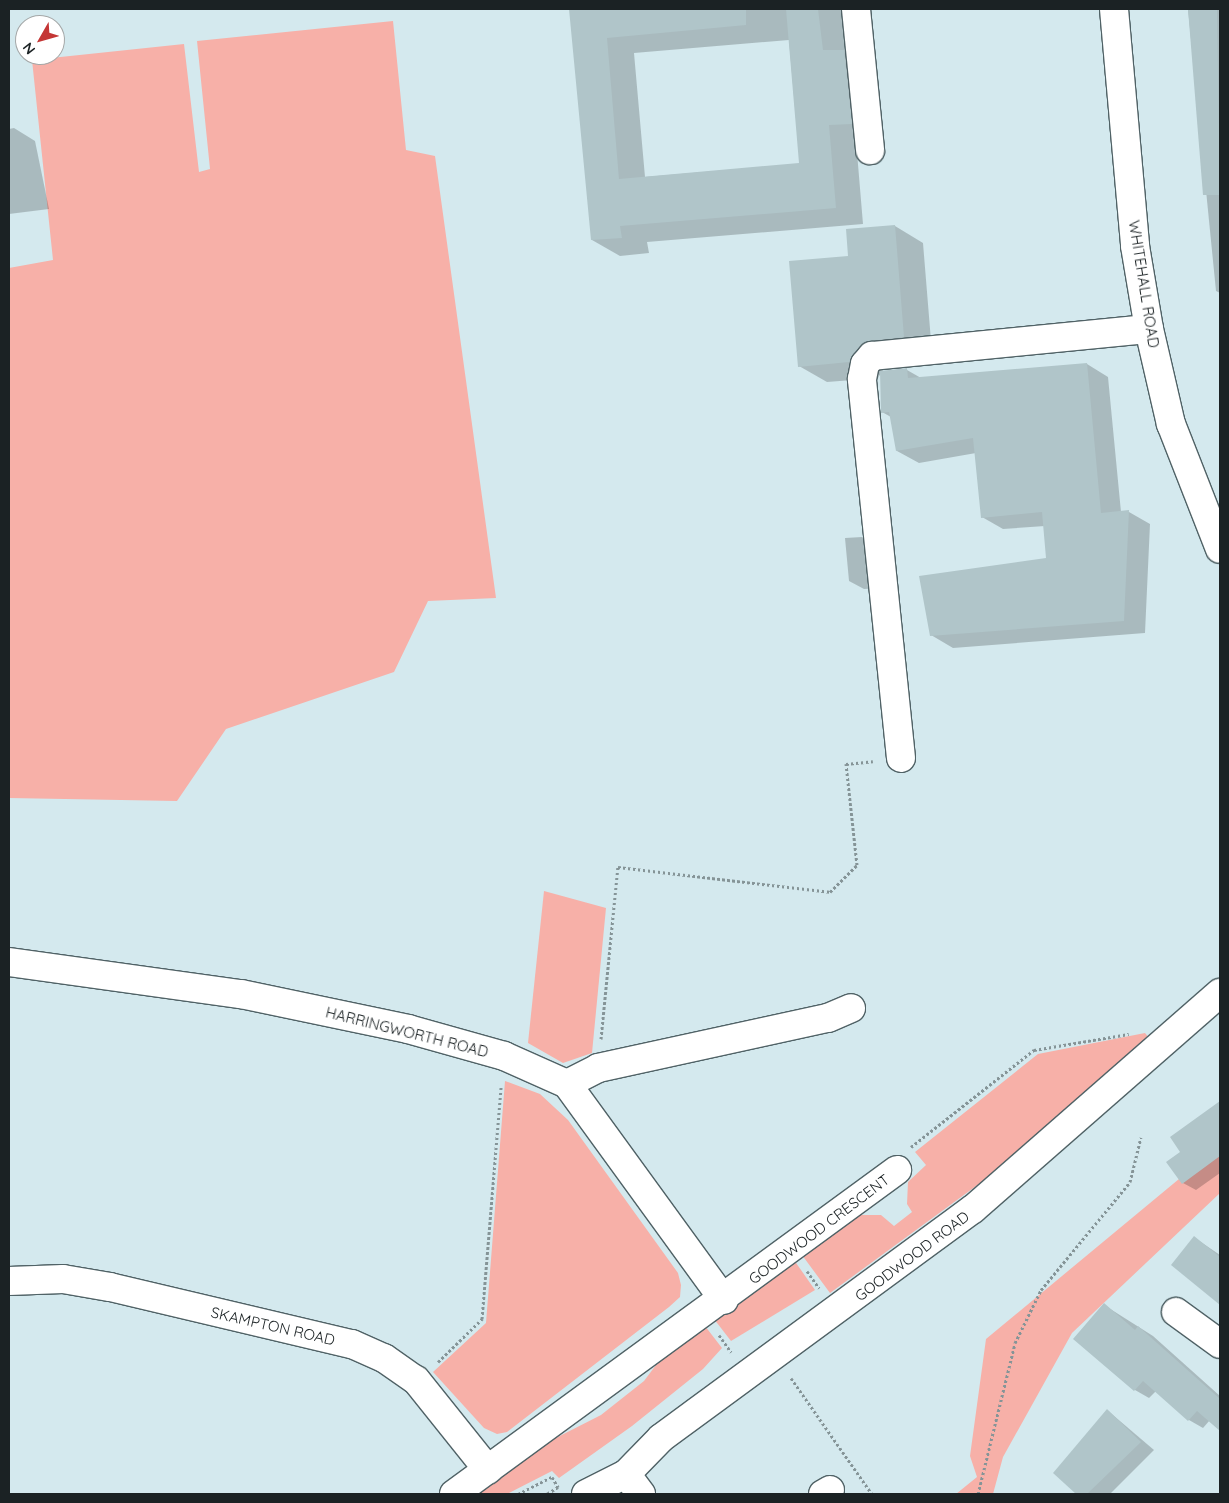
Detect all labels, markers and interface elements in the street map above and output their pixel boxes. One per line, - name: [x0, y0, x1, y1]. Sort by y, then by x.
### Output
- north arrow: [15, 15, 65, 65]
- text: N: [19, 39, 39, 58]
- street label: WHITEHALL ROAD: [1125, 219, 1163, 349]
- street label: HARRINGWORTH ROAD: [324, 1003, 490, 1061]
- street label: GOODWOOD CRESCENT: [745, 1170, 893, 1288]
- street label: GOODWOOD ROAD: [851, 1207, 973, 1305]
- street label: SKAMPTON ROAD: [209, 1303, 337, 1349]

